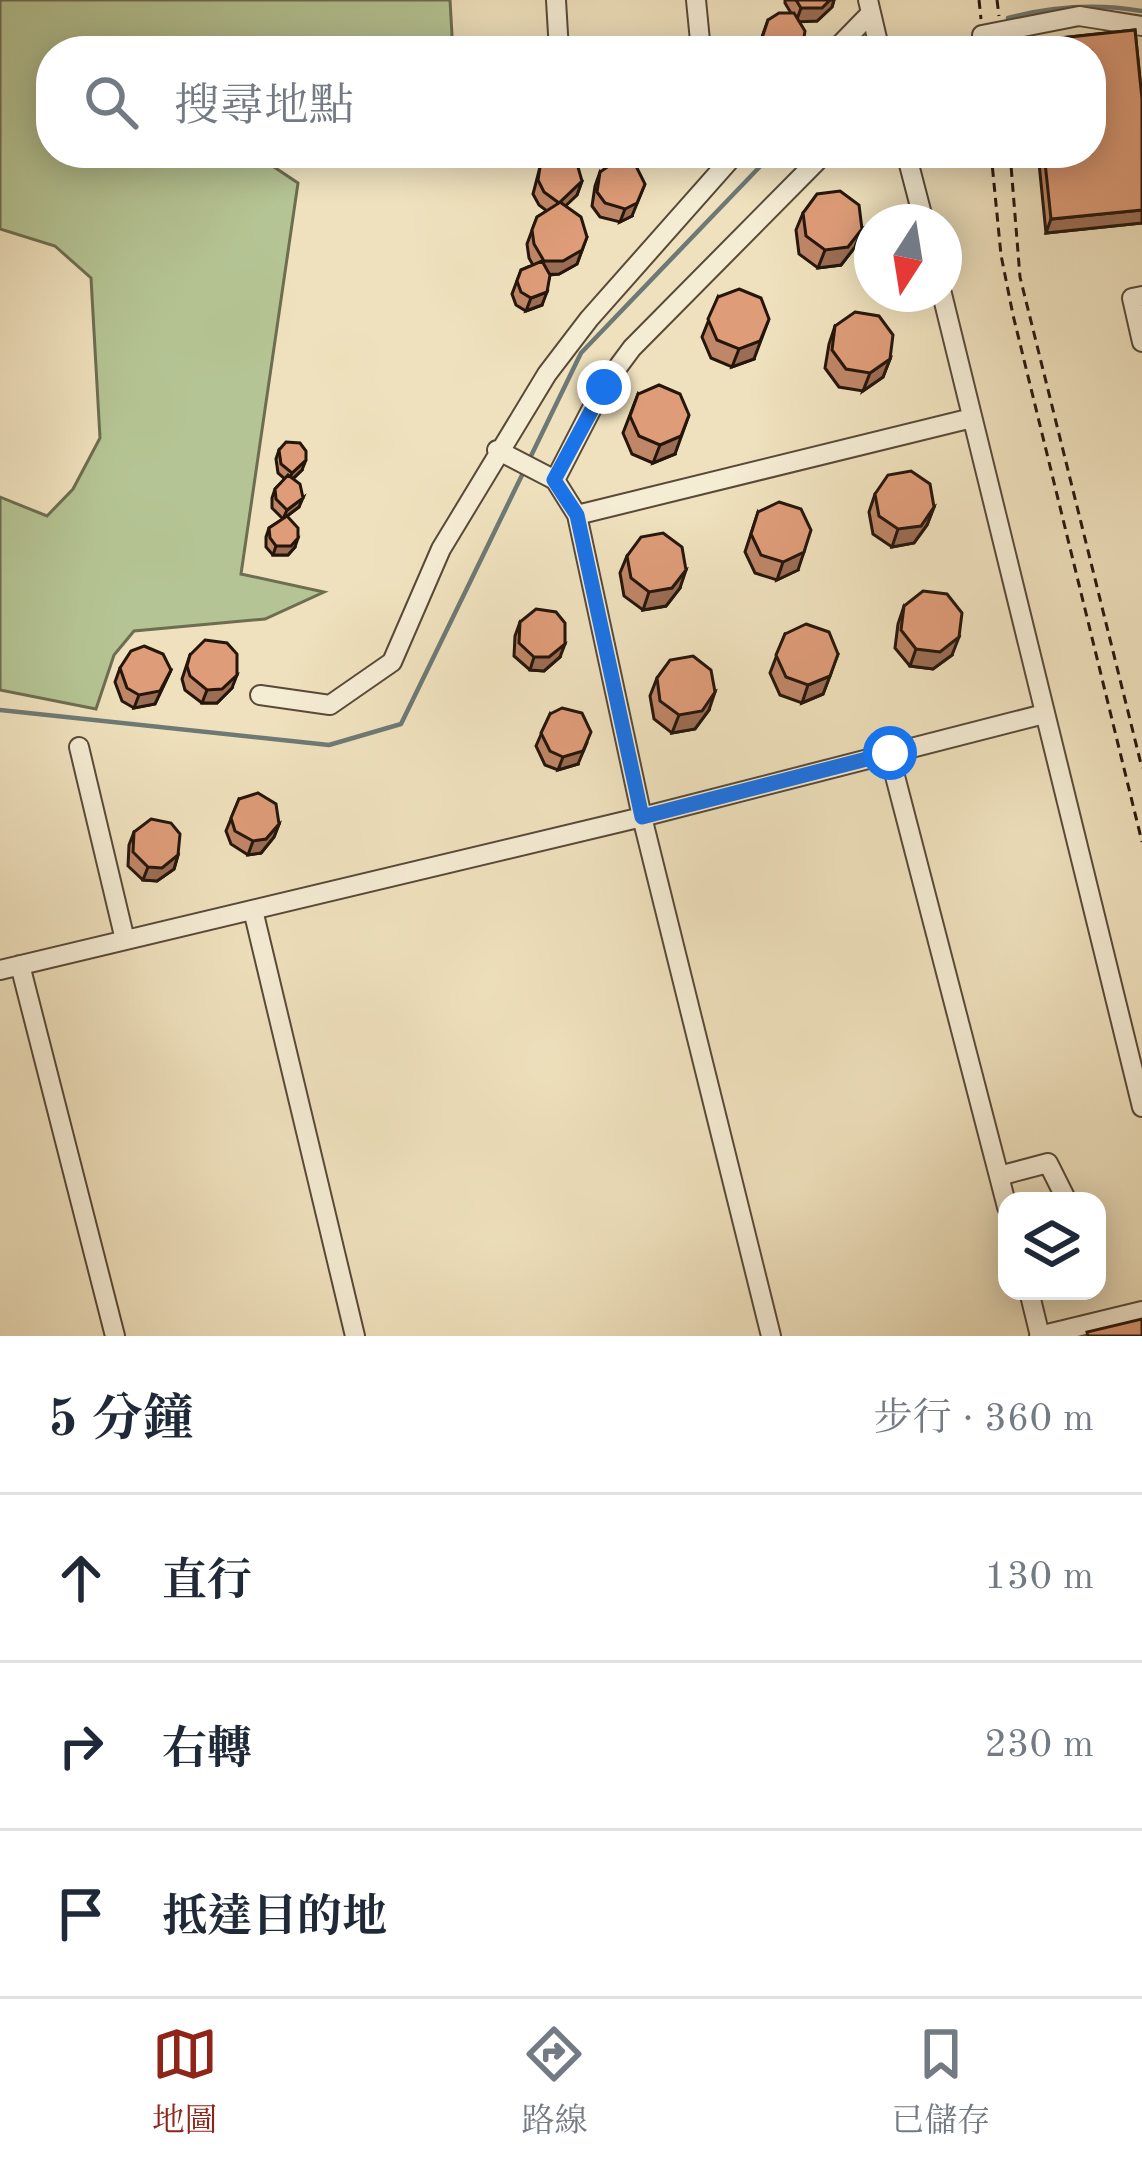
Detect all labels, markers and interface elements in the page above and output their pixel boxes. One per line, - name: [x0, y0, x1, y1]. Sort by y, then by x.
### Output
- search box: [36, 36, 1106, 168]
- icon: search: [78, 69, 144, 135]
- text: 搜尋地點: [174, 86, 354, 131]
- north arrow: [854, 204, 962, 312]
- route end: [577, 360, 631, 414]
- route start: [863, 726, 917, 780]
- map controls: [998, 1192, 1106, 1300]
- button: layers: [998, 1192, 1106, 1300]
- text: 5 分鐘: [48, 1396, 194, 1447]
- text: 步行 · 360 m: [873, 1400, 1094, 1439]
- icon: ahead: [48, 1545, 114, 1611]
- text: 130 m: [984, 1558, 1094, 1597]
- text: 直行: [162, 1561, 252, 1606]
- icon: right: [48, 1713, 114, 1779]
- text: 230 m: [984, 1726, 1094, 1765]
- text: 右轉: [162, 1729, 252, 1774]
- icon: arrive: [48, 1881, 114, 1947]
- text: 抵達目的地: [162, 1897, 387, 1942]
- tab: 地圖: [152, 2021, 218, 2143]
- tab: 路線: [521, 2021, 587, 2143]
- tab: 已儲存: [891, 2021, 990, 2143]

